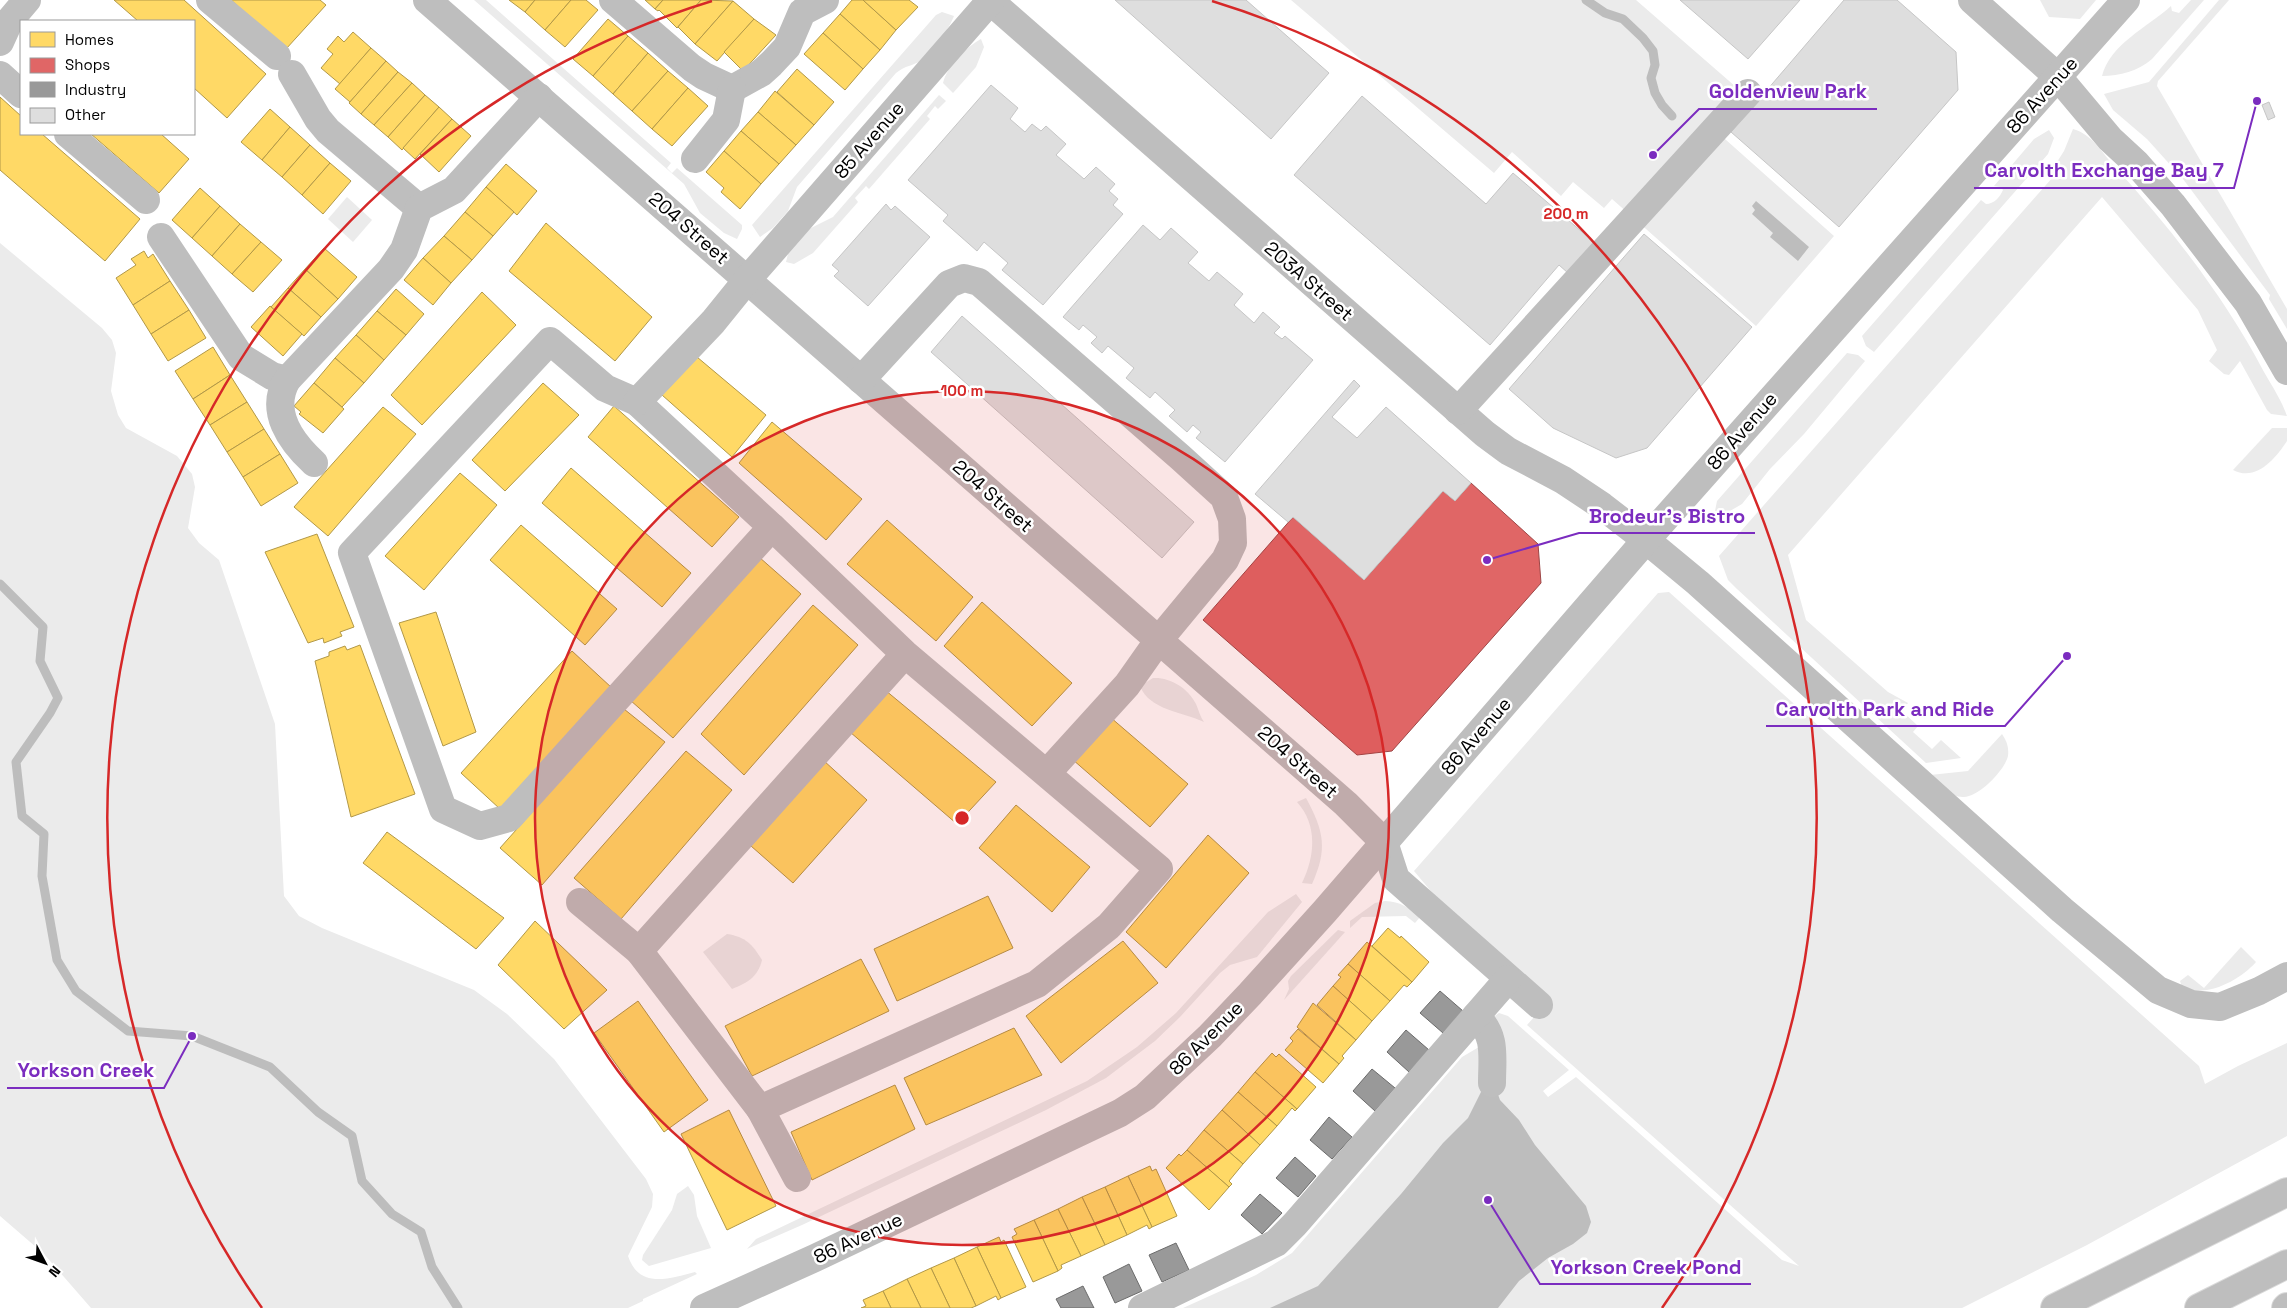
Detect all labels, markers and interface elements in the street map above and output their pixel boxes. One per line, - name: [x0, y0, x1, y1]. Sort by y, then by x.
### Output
- legend: [20, 20, 195, 135]
- text: Homes: [65, 30, 114, 49]
- street label: 86 Avenue: [2001, 51, 2083, 139]
- text: Shops: [65, 55, 110, 74]
- callout: Goldenview Park: [1699, 74, 1877, 109]
- text: Goldenview Park: [1709, 78, 1867, 104]
- text: Industry: [65, 80, 126, 99]
- street label: 85 Avenue: [828, 96, 910, 184]
- text: Other: [65, 105, 106, 124]
- callout: Carvolth Exchange Bay 7: [1974, 153, 2234, 188]
- text: Carvolth Exchange Bay 7: [1984, 157, 2224, 183]
- street label: 204 Street: [644, 186, 734, 270]
- text: 200 m: [1544, 204, 1588, 223]
- street label: 203A Street: [1259, 236, 1359, 326]
- text: 100 m: [941, 381, 983, 400]
- street label: 86 Avenue: [1701, 387, 1783, 475]
- street label: 204 Street: [948, 454, 1038, 538]
- callout: Brodeur's Bistro: [1579, 498, 1755, 533]
- text: Brodeur's Bistro: [1589, 503, 1745, 529]
- callout: Carvolth Park and Ride: [1766, 691, 2005, 726]
- street label: 86 Avenue: [1435, 692, 1517, 780]
- text: Carvolth Park and Ride: [1776, 696, 1994, 722]
- street label: 204 Street: [1253, 720, 1343, 804]
- centre of rings: [953, 809, 971, 827]
- street label: 86 Avenue: [1164, 996, 1248, 1080]
- callout: Yorkson Creek: [7, 1053, 164, 1088]
- text: Yorkson Creek: [18, 1057, 154, 1083]
- street label: 86 Avenue: [810, 1207, 906, 1269]
- north arrow: [20, 1238, 70, 1288]
- callout: Yorkson Creek Pond: [1540, 1249, 1751, 1284]
- text: Yorkson Creek Pond: [1550, 1254, 1742, 1280]
- text: N: [45, 1262, 65, 1281]

